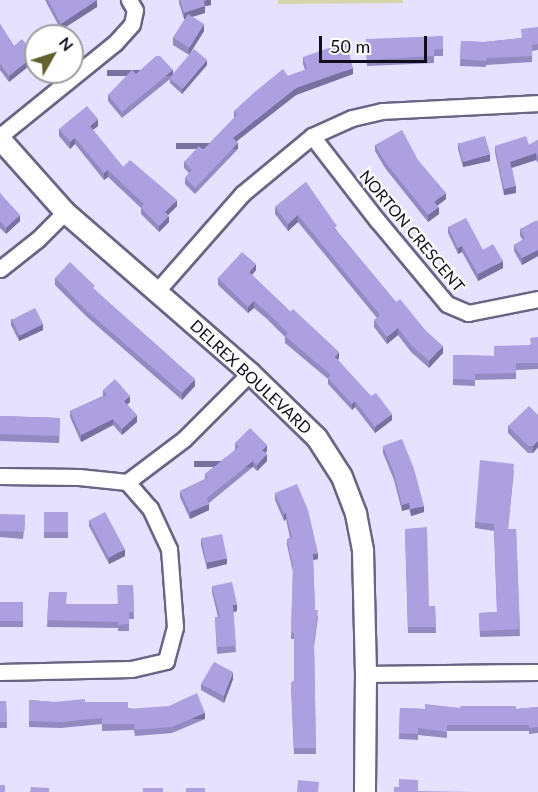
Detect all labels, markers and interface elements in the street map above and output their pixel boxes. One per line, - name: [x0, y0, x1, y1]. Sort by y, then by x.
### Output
- north arrow: [24, 24, 84, 84]
- scale bar: [322, 24, 430, 62]
- text: N: [56, 33, 78, 54]
- text: 50 m: [330, 35, 370, 57]
- street label: NORTON CRESCENT: [355, 166, 469, 296]
- street label: DELREX BOULEVARD: [186, 316, 316, 438]

